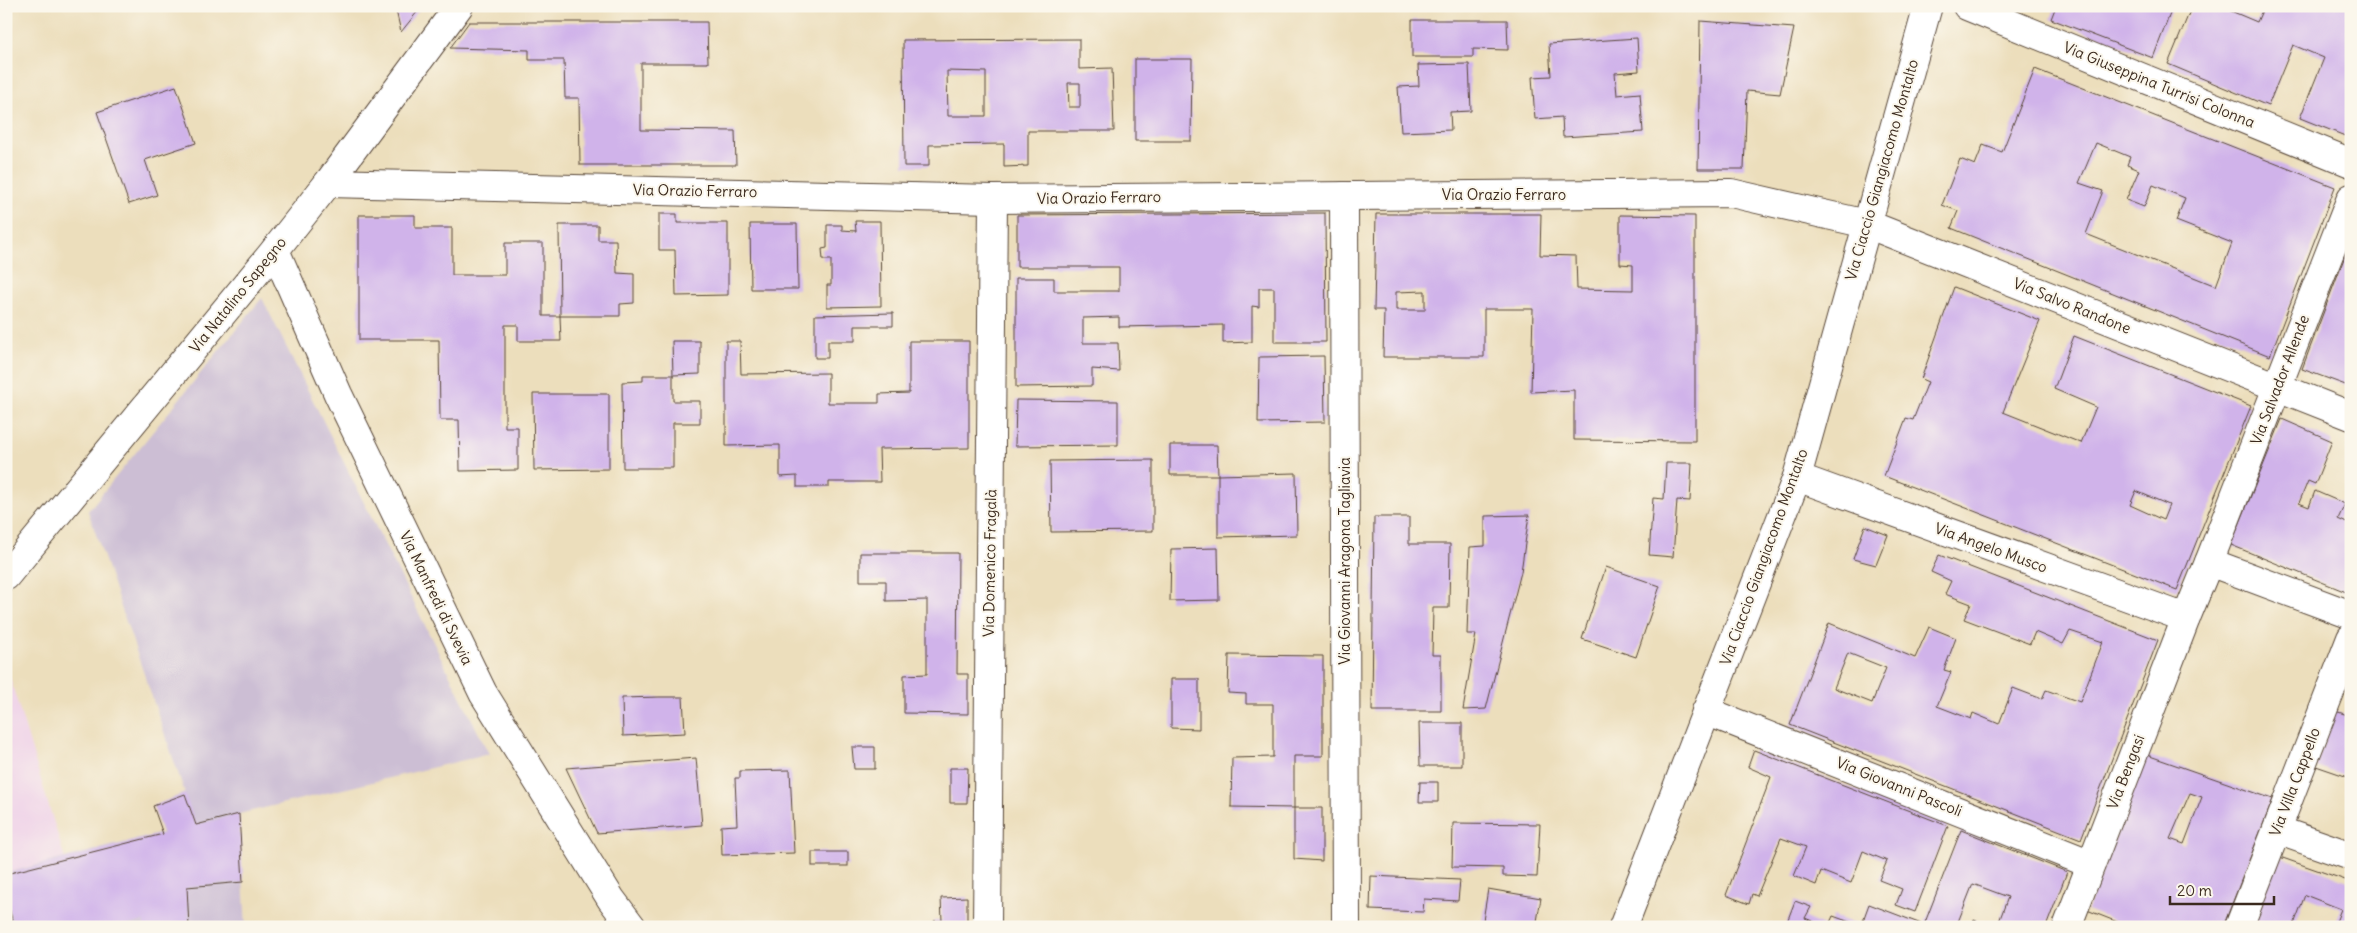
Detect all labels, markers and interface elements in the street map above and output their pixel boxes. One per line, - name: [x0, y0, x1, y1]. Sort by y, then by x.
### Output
- street label: Via Giuseppina Turrisi Colonna: [2061, 37, 2258, 132]
- street label: Via Ciaccio Giangiacomo Montalto: [1841, 57, 1922, 283]
- street label: Via Orazio Ferraro: [633, 180, 757, 201]
- street label: Via Orazio Ferraro: [1442, 185, 1566, 204]
- street label: Via Orazio Ferraro: [1037, 187, 1161, 208]
- street label: Via Natalino Sapegno: [185, 233, 290, 357]
- street label: Via Salvo Randone: [2011, 273, 2134, 338]
- street label: Via Salvador Allende: [2246, 312, 2313, 448]
- street label: Via Ciaccio Giangiacomo Montalto: [1715, 446, 1812, 668]
- street label: Via Giovanni Aragona Tagliavia: [1335, 457, 1354, 665]
- street label: Via Domenico Fragalà: [979, 488, 1000, 637]
- street label: Via Angelo Musco: [1932, 518, 2050, 577]
- street label: Via Manfredi di Svevia: [396, 528, 477, 668]
- street label: Via Villa Cappello: [2265, 725, 2324, 839]
- street label: Via Bengasi: [2103, 732, 2148, 812]
- street label: Via Giovanni Pascoli: [1833, 753, 1965, 820]
- scale bar: [2170, 873, 2273, 905]
- text: 20 m: [2177, 881, 2212, 900]

